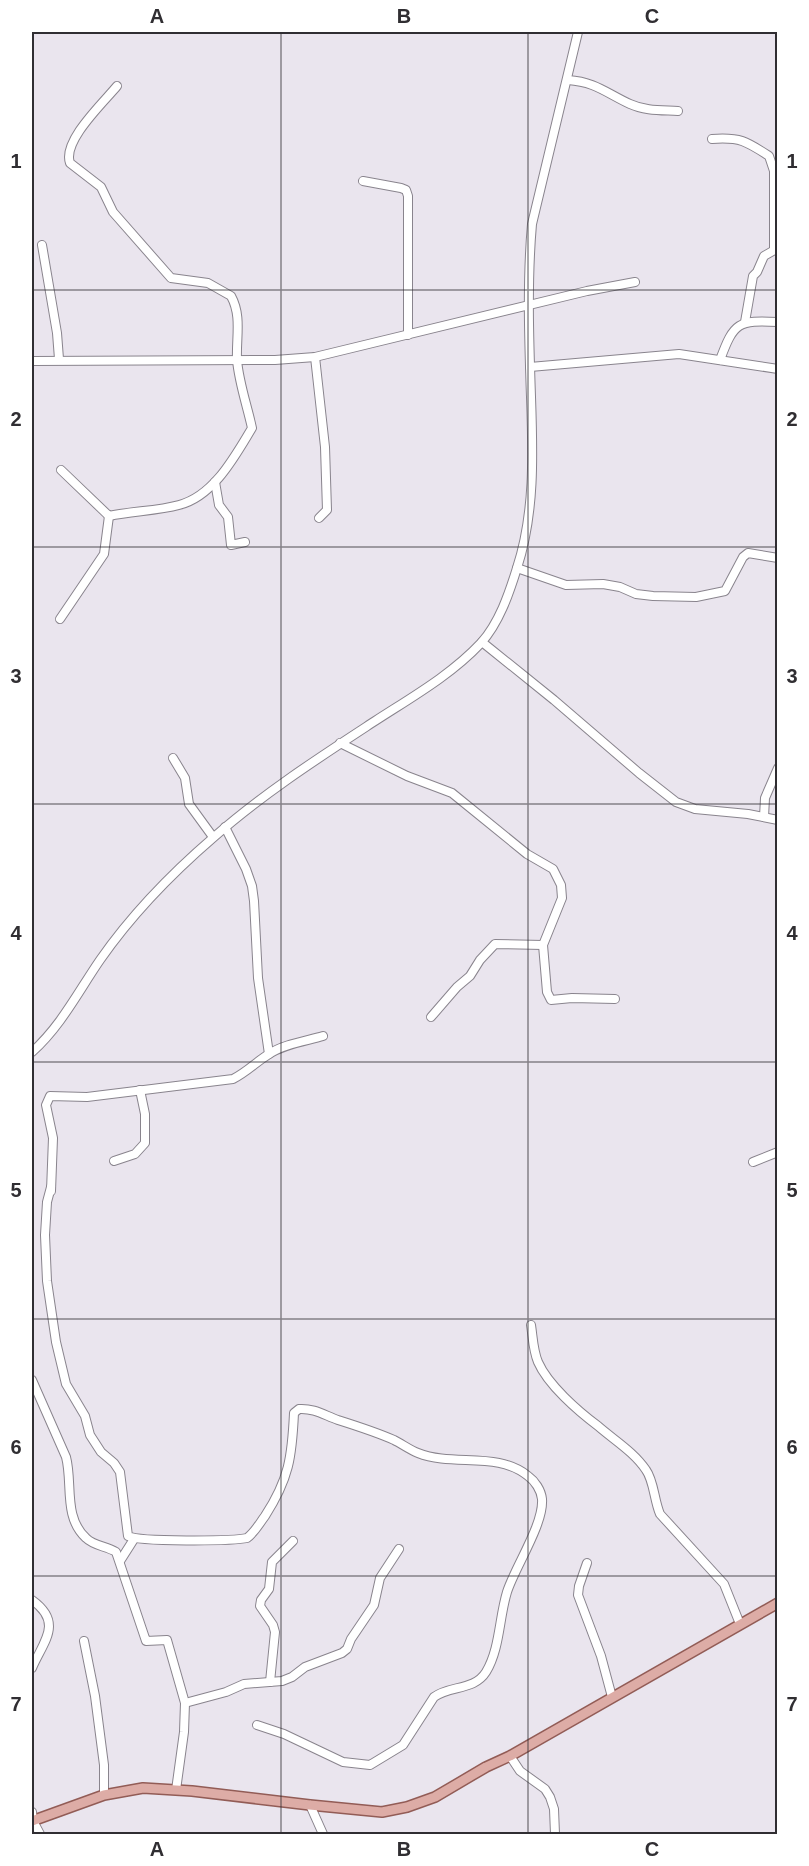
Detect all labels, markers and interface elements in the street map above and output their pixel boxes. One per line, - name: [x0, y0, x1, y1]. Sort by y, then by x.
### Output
- text: A: [150, 5, 164, 27]
- text: B: [397, 5, 411, 27]
- text: C: [645, 5, 659, 27]
- text: 1: [10, 150, 22, 172]
- text: 1: [786, 150, 798, 172]
- text: 2: [10, 408, 22, 430]
- text: 2: [786, 408, 798, 430]
- text: 3: [10, 665, 22, 687]
- text: 3: [786, 665, 798, 687]
- text: 4: [10, 922, 22, 944]
- text: 4: [786, 922, 798, 944]
- text: 5: [10, 1179, 22, 1201]
- text: 5: [786, 1179, 798, 1201]
- text: 6: [10, 1436, 22, 1458]
- text: 6: [786, 1436, 798, 1458]
- text: 7: [10, 1693, 22, 1715]
- text: 7: [786, 1693, 798, 1715]
- text: A: [150, 1838, 164, 1860]
- text: B: [397, 1838, 411, 1860]
- text: C: [645, 1838, 659, 1860]

